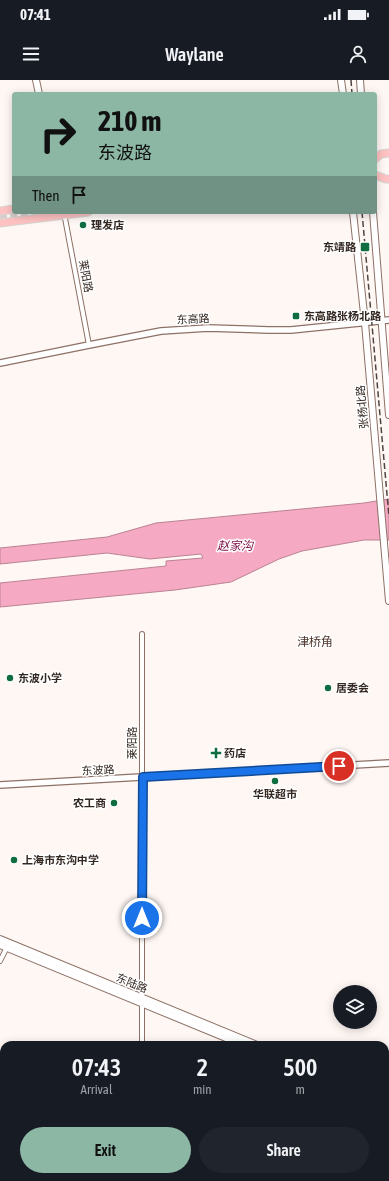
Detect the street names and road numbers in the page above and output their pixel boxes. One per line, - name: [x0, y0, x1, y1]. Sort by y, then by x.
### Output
- street label: 莱阳路: [77, 259, 95, 293]
- street label: 东高路: [176, 312, 210, 326]
- street label: 张杨北路: [354, 385, 370, 429]
- street label: 莱阳路: [126, 727, 138, 760]
- street label: 东波路: [81, 763, 115, 777]
- street label: 东陆路: [114, 971, 150, 995]

